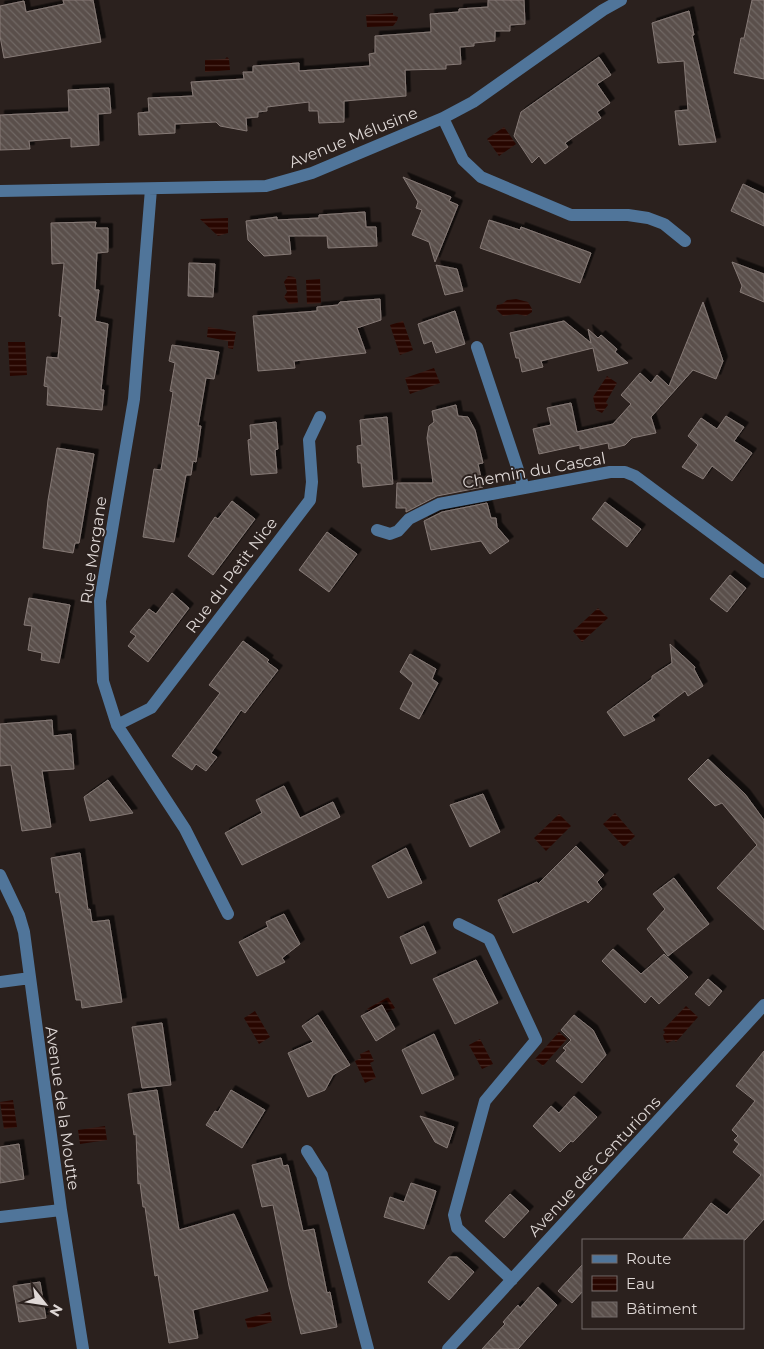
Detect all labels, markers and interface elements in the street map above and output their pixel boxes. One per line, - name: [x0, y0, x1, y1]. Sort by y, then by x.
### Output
- street label: Avenue Mélusine: [286, 103, 420, 172]
- street label: Chemin du Cascal: [461, 449, 607, 492]
- street label: Rue Morgane: [77, 495, 110, 605]
- street label: Rue du Petit Nice: [182, 514, 281, 637]
- street label: Avenue de la Moutte: [42, 1025, 83, 1191]
- street label: Avenue des Centurions: [524, 1092, 665, 1240]
- legend: [582, 1239, 744, 1329]
- text: Route: [626, 1249, 671, 1268]
- text: Eau: [626, 1274, 655, 1293]
- north arrow: [20, 1279, 70, 1329]
- text: Bâtiment: [626, 1299, 698, 1318]
- text: N: [46, 1301, 67, 1320]

